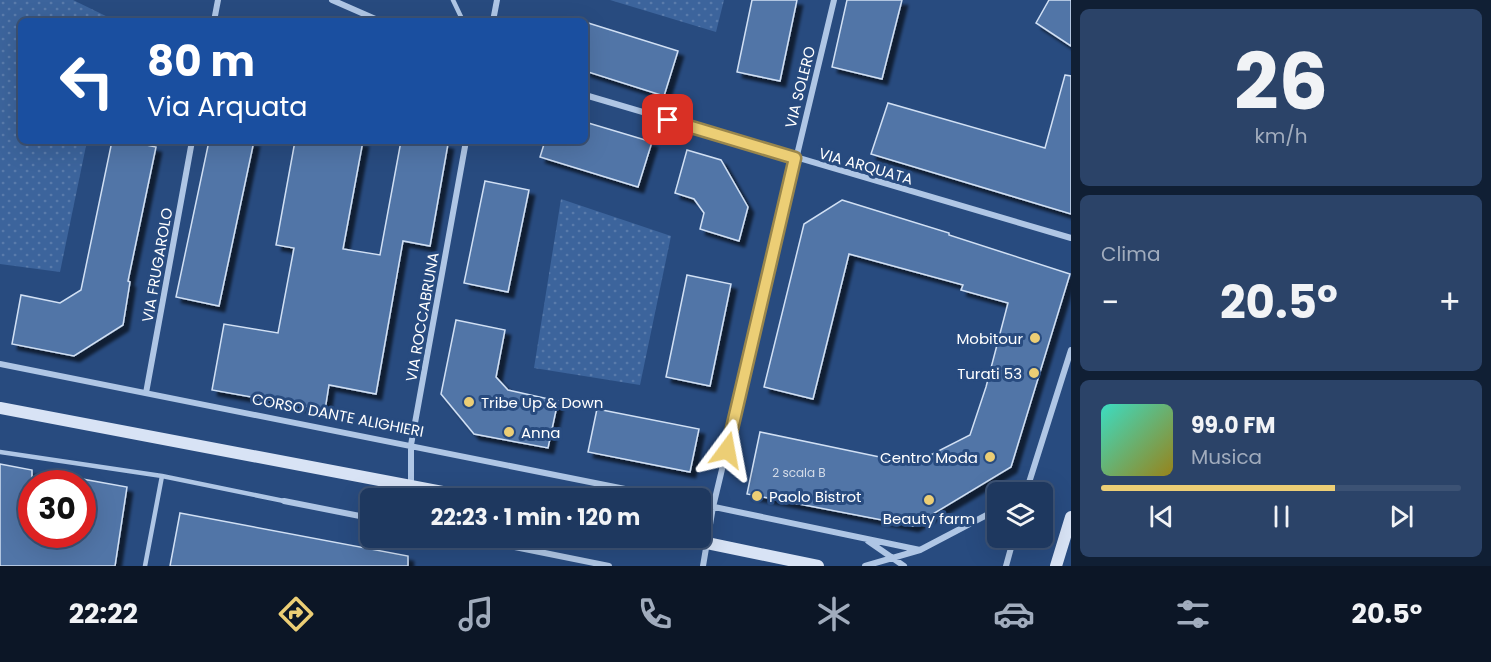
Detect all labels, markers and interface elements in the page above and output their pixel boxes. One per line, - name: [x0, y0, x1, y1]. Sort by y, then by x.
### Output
- text: 26: [1234, 27, 1328, 136]
- text: 80 m: [147, 32, 255, 91]
- icon: left: [48, 42, 126, 120]
- street label: VIA SOLERO: [780, 44, 820, 130]
- text: Via Arquata: [147, 88, 308, 125]
- pin: [642, 94, 693, 145]
- icon: arrive: [651, 103, 684, 136]
- text: km/h: [1254, 122, 1308, 150]
- street label: VIA ARQUATA: [816, 142, 916, 190]
- street label: VIA FRUGAROLO: [137, 206, 177, 324]
- text: Clima: [1101, 240, 1160, 268]
- street label: VIA ROCCABRUNA: [400, 251, 444, 383]
- text: 20.5°: [1220, 271, 1338, 334]
- text: −: [1101, 279, 1119, 326]
- text: +: [1438, 279, 1461, 326]
- place label: Mobitour: [956, 328, 1023, 349]
- marker: Mobitour: [1028, 331, 1042, 345]
- place label: Turati 53: [957, 363, 1022, 384]
- marker: Turati 53: [1027, 366, 1041, 380]
- street label: CORSO DANTE ALIGHIERI: [250, 388, 426, 442]
- place label: Tribe Up & Down: [481, 392, 603, 413]
- marker: Tribe Up & Down: [462, 395, 476, 409]
- text: 99.0 FM: [1191, 410, 1276, 441]
- position arrow: [695, 418, 759, 482]
- place label: Anna: [521, 422, 560, 443]
- marker: Anna: [502, 425, 516, 439]
- text: Musica: [1191, 443, 1262, 471]
- place label: Centro Moda: [880, 447, 978, 468]
- marker: Centro Moda: [983, 450, 997, 464]
- house number: 2 scala B: [772, 464, 826, 481]
- speed limit sign: 30: [18, 470, 96, 548]
- map controls: [987, 482, 1053, 548]
- button: layers: [987, 482, 1053, 548]
- place label: Paolo Bistrot: [769, 486, 862, 507]
- marker: Paolo Bistrot: [750, 489, 764, 503]
- marker: Beauty farm: [922, 493, 936, 507]
- icon: previous: [1145, 500, 1178, 533]
- icon: pause: [1265, 500, 1298, 533]
- icon: next: [1385, 500, 1418, 533]
- text: 22:23 · 1 min · 120 m: [431, 502, 640, 533]
- place label: Beauty farm: [883, 508, 975, 529]
- icon: directions: [275, 593, 317, 635]
- icon: music: [455, 593, 497, 635]
- icon: phone: [634, 593, 676, 635]
- icon: climate: [813, 593, 855, 635]
- icon: car: [993, 593, 1035, 635]
- icon: filters: [1172, 593, 1214, 635]
- text: 22:22: [69, 595, 138, 632]
- text: 20.5°: [1352, 595, 1422, 632]

